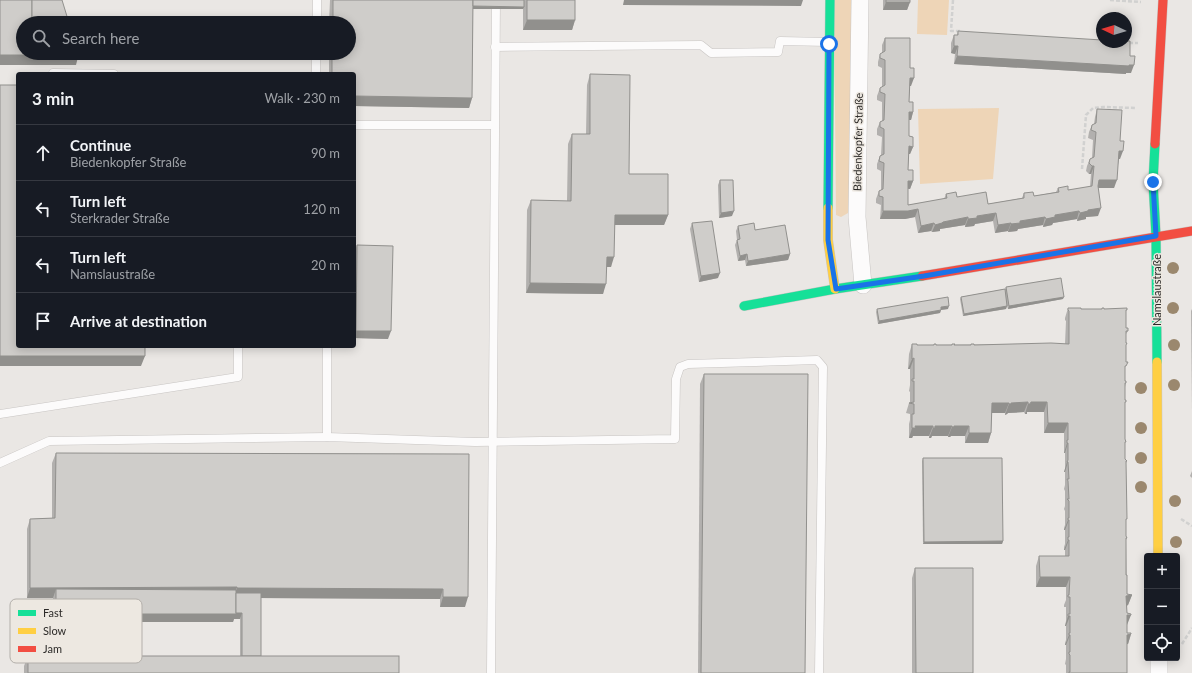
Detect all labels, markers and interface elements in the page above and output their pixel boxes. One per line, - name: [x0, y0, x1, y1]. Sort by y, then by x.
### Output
- north arrow: [1096, 12, 1132, 48]
- search box: [16, 16, 356, 60]
- icon: search: [30, 27, 52, 49]
- text: Search here: [62, 29, 139, 47]
- route start: [820, 35, 838, 53]
- text: 3 min: [32, 88, 74, 109]
- text: Walk · 230 m: [264, 90, 340, 106]
- street label: Biedenkopfer Straße: [850, 92, 865, 191]
- text: Continue: [70, 136, 131, 154]
- icon: ahead: [32, 142, 54, 164]
- text: 90 m: [311, 145, 340, 161]
- text: Biedenkopfer Straße: [70, 154, 186, 170]
- route end: [1144, 173, 1162, 191]
- text: Turn left: [70, 192, 126, 210]
- icon: left: [32, 198, 54, 220]
- text: 120 m: [303, 201, 340, 217]
- text: Sterkrader Straße: [70, 210, 170, 226]
- text: Turn left: [70, 248, 126, 266]
- icon: left: [32, 254, 54, 276]
- street label: Namslaustraße: [1150, 254, 1163, 326]
- text: 20 m: [311, 257, 340, 273]
- text: Namslaustraße: [70, 266, 155, 282]
- icon: arrive: [32, 310, 54, 332]
- text: Arrive at destination: [70, 312, 207, 330]
- map controls: [1144, 553, 1180, 661]
- button: +: [1144, 553, 1180, 589]
- button: −: [1144, 589, 1180, 625]
- legend: [10, 599, 142, 663]
- text: Fast: [43, 606, 63, 619]
- text: Slow: [43, 624, 67, 637]
- button: locate: [1144, 625, 1180, 661]
- text: Jam: [43, 642, 62, 655]

